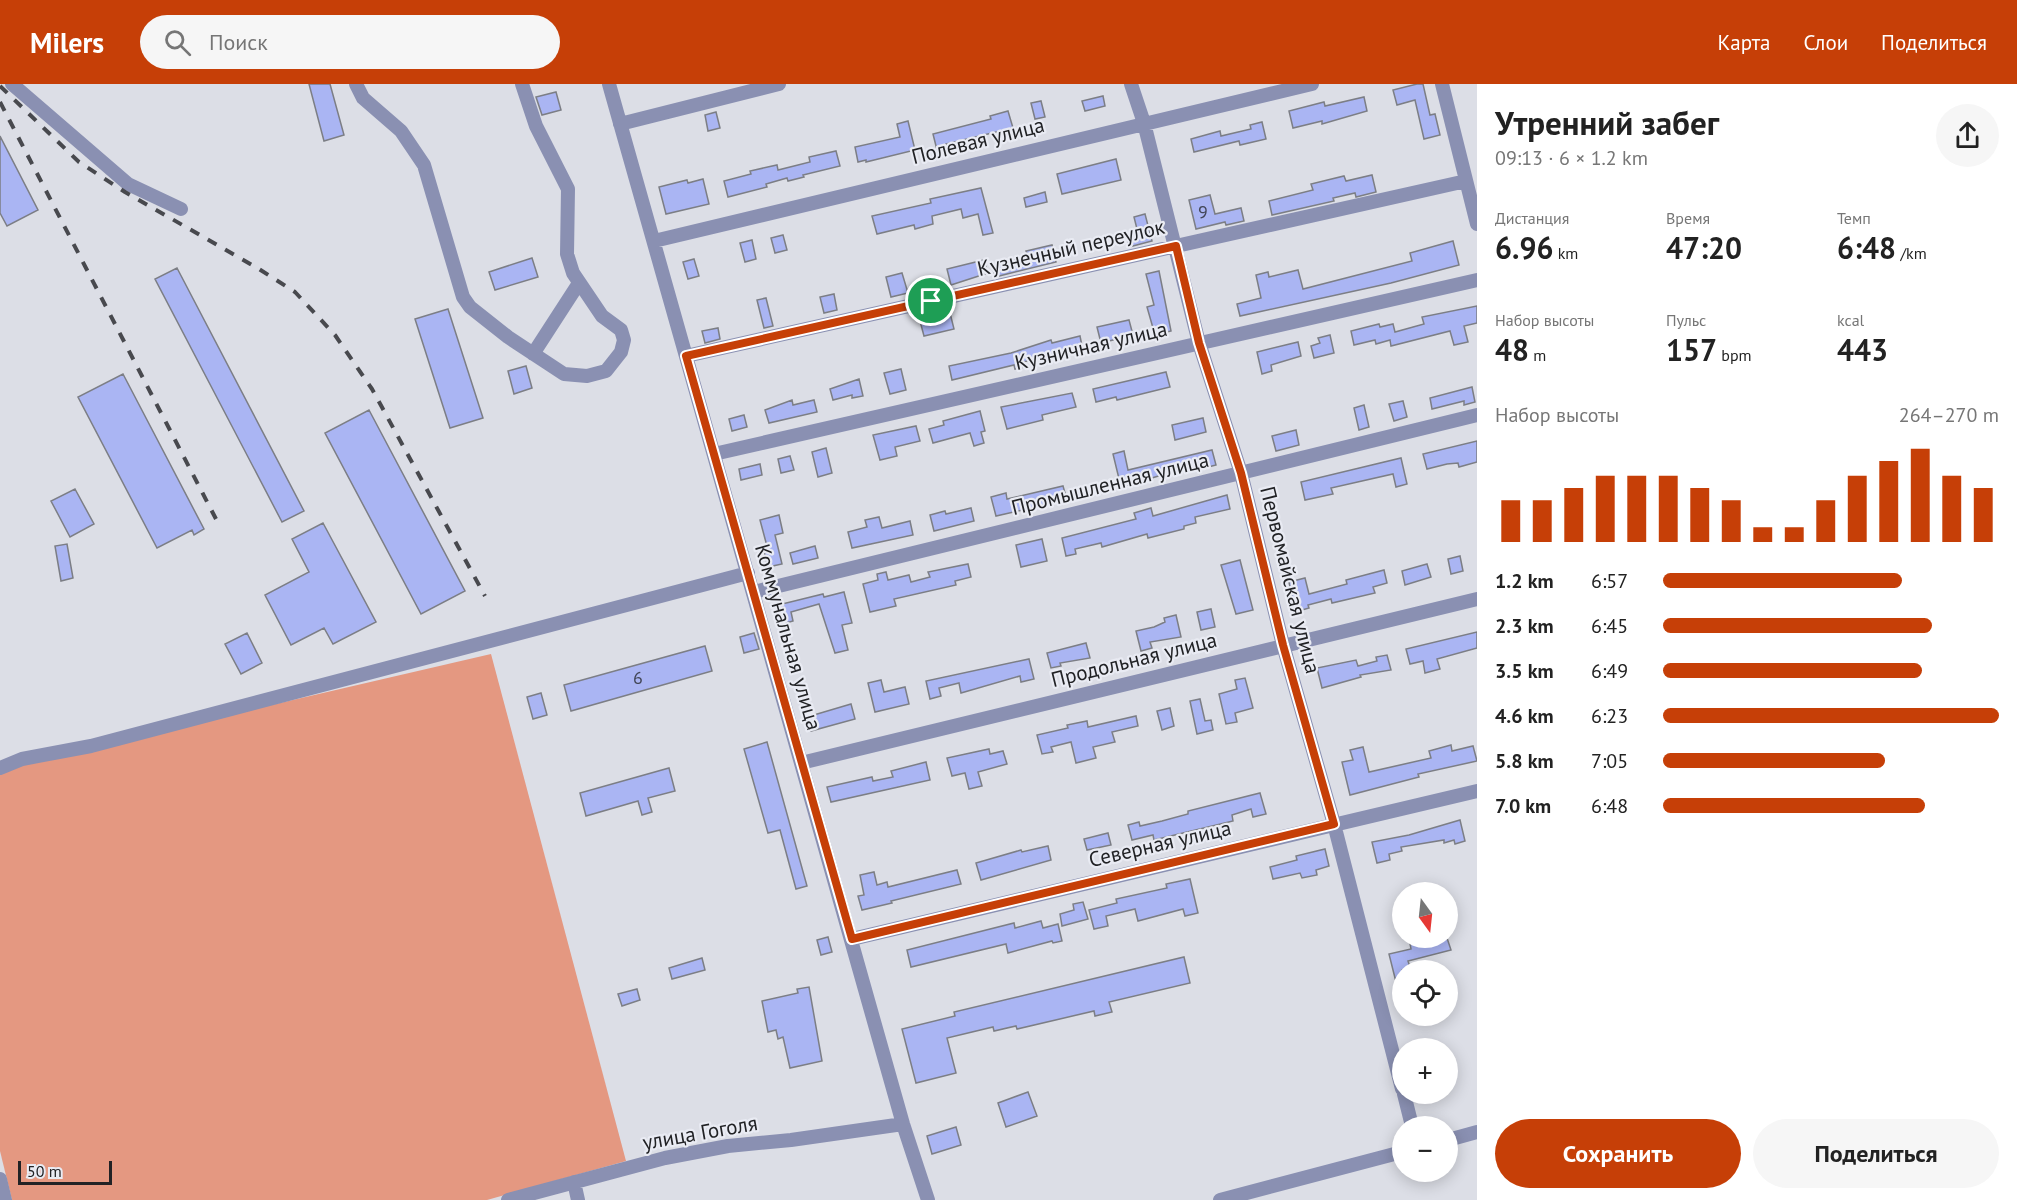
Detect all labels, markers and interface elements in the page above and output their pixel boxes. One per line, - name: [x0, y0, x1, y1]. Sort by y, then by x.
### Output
- search box: [140, 15, 560, 69]
- text: Milers: [30, 24, 104, 61]
- icon: search: [161, 26, 194, 59]
- text: Поиск: [209, 28, 268, 56]
- text: Карта: [1717, 29, 1770, 56]
- text: Слои: [1803, 29, 1848, 56]
- text: Поделиться: [1881, 29, 1987, 56]
- text: Утренний забег: [1495, 101, 1719, 144]
- button: share: [1936, 104, 1999, 167]
- street label: Полевая улица: [909, 111, 1047, 170]
- text: 09:13 · 6 × 1.2 km: [1495, 145, 1648, 171]
- house number: 9: [1198, 200, 1208, 223]
- text: Дистанция: [1495, 208, 1569, 228]
- text: Время: [1666, 208, 1710, 228]
- text: Темп: [1837, 208, 1871, 228]
- street label: Кузнечный переулок: [975, 213, 1167, 282]
- text: 6.96: [1495, 228, 1553, 267]
- text: 47:20: [1666, 228, 1742, 267]
- text: 6:48: [1837, 228, 1896, 267]
- text: km: [1553, 243, 1578, 263]
- text: /km: [1896, 243, 1927, 263]
- pin: [905, 275, 956, 326]
- icon: arrive: [914, 284, 947, 317]
- text: Набор высоты: [1495, 310, 1594, 330]
- text: Пульс: [1666, 310, 1706, 330]
- text: kcal: [1837, 310, 1864, 330]
- street label: Кузничная улица: [1012, 315, 1170, 376]
- text: 48: [1495, 330, 1529, 369]
- text: 157: [1666, 330, 1717, 369]
- text: 443: [1837, 330, 1888, 369]
- text: m: [1529, 345, 1546, 365]
- text: bpm: [1717, 345, 1752, 365]
- text: Набор высоты: [1495, 402, 1619, 428]
- text: 264–270 m: [1899, 402, 1999, 428]
- street label: Промышленная улица: [1008, 446, 1211, 521]
- street label: Первомайская улица: [1254, 483, 1327, 676]
- street label: Коммунальная улица: [749, 541, 828, 733]
- text: 1.2 km: [1495, 568, 1554, 594]
- text: 6:57: [1591, 568, 1628, 594]
- text: 2.3 km: [1495, 613, 1554, 639]
- text: 6:45: [1591, 613, 1628, 639]
- street label: Продольная улица: [1048, 626, 1220, 693]
- text: 3.5 km: [1495, 658, 1554, 684]
- text: 6:49: [1591, 658, 1628, 684]
- house number: 6: [633, 666, 643, 689]
- text: 4.6 km: [1495, 703, 1554, 729]
- text: 6:23: [1591, 703, 1628, 729]
- text: 5.8 km: [1495, 748, 1554, 774]
- text: 7:05: [1591, 748, 1628, 774]
- text: 7.0 km: [1495, 793, 1551, 819]
- text: 6:48: [1591, 793, 1628, 819]
- street label: Северная улица: [1086, 814, 1234, 873]
- north arrow: [1392, 882, 1458, 948]
- map controls: [1392, 882, 1458, 1182]
- button: locate: [1392, 960, 1458, 1026]
- button: +: [1392, 1038, 1458, 1104]
- street label: улица Гоголя: [640, 1109, 760, 1156]
- button: −: [1392, 1116, 1458, 1182]
- button: Сохранить: [1495, 1119, 1741, 1188]
- button: Поделиться: [1753, 1119, 1999, 1188]
- scale bar: [18, 1158, 112, 1186]
- text: 50 m: [27, 1161, 62, 1181]

